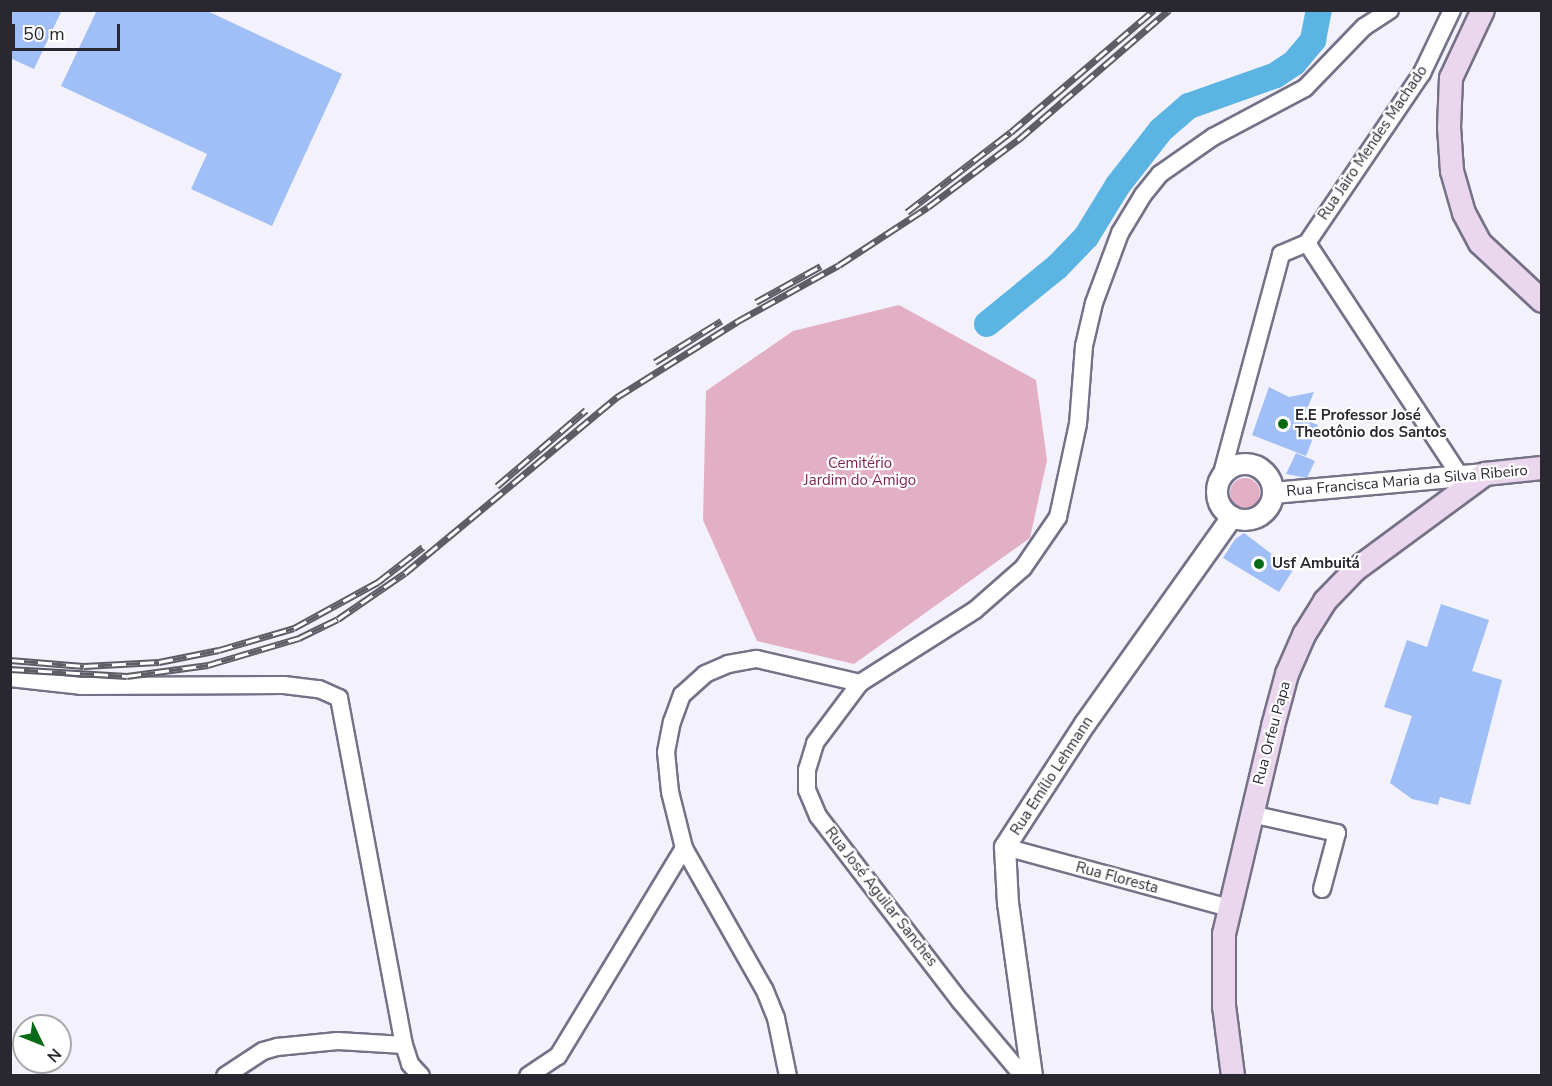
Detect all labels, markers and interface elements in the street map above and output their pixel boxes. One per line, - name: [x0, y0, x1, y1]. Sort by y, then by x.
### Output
- scale bar: [15, 12, 123, 50]
- text: 50 m: [23, 22, 65, 46]
- street label: Rua Jairo Mendes Machado: [1315, 62, 1431, 224]
- place label: E.E Professor José Theotônio dos Santos: [1295, 406, 1446, 441]
- marker: E.E Professor José Theotônio dos Santos: [1276, 417, 1290, 431]
- park label: Cemitério Jardim do Amigo: [804, 454, 916, 489]
- street label: Rua Francisca Maria da Silva Ribeiro: [1286, 461, 1528, 501]
- marker: Usf Ambuitá: [1250, 555, 1268, 573]
- place label: Usf Ambuitá: [1272, 555, 1360, 573]
- street label: Rua Orfeu Papa: [1250, 679, 1294, 787]
- street label: Rua Emílio Lehmann: [1007, 713, 1097, 839]
- street label: Rua José Aguilar Sanches: [821, 824, 941, 970]
- street label: Rua Floresta: [1074, 858, 1160, 898]
- north arrow: [12, 1014, 72, 1074]
- text: N: [42, 1043, 66, 1067]

